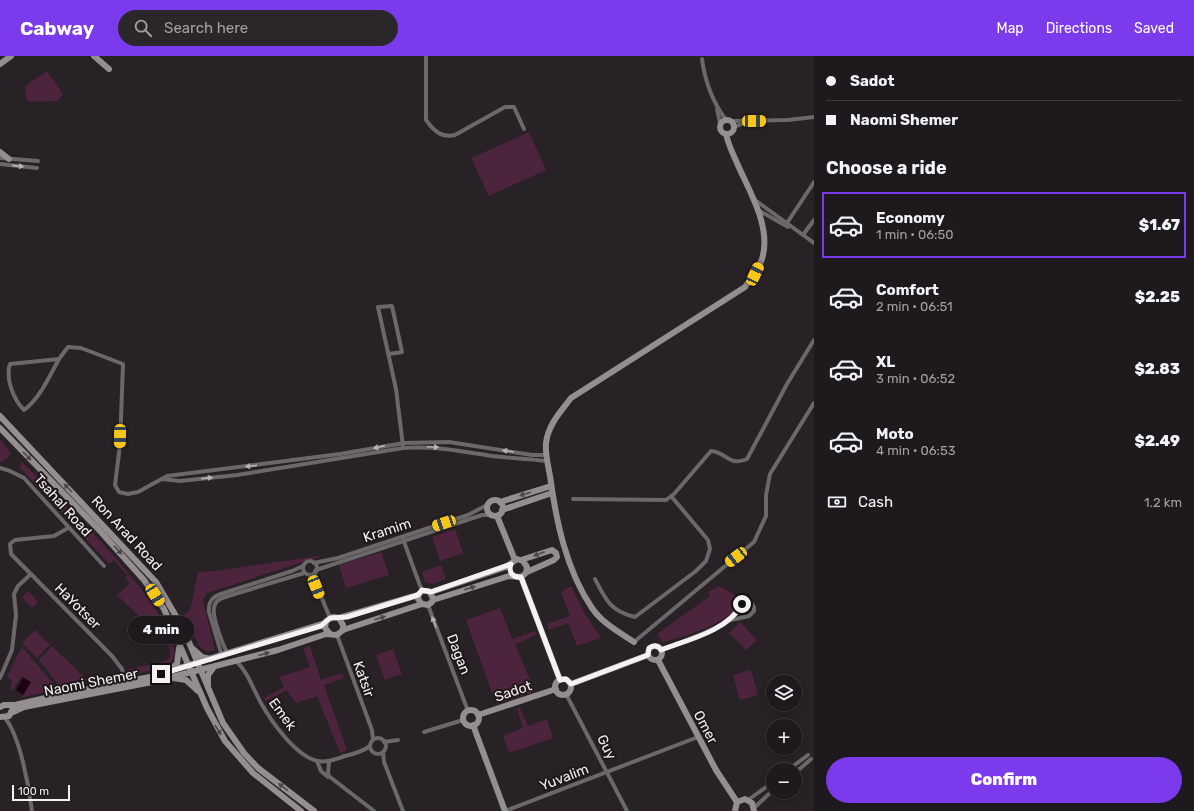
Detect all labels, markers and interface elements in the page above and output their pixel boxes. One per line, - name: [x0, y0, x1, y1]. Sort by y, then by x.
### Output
- search box: [118, 10, 398, 46]
- text: Cabway: [20, 17, 94, 40]
- icon: search: [132, 17, 154, 39]
- text: Search here: [164, 19, 248, 37]
- text: Map: [997, 20, 1024, 37]
- text: Directions: [1046, 20, 1112, 37]
- text: Saved: [1134, 20, 1174, 37]
- text: Sadot: [850, 72, 894, 90]
- text: Naomi Shemer: [850, 111, 958, 129]
- car: [742, 115, 766, 127]
- text: Choose a ride: [826, 157, 947, 179]
- one-way arrow: [12, 163, 25, 169]
- icon: car: [828, 207, 864, 243]
- text: Economy: [876, 209, 945, 227]
- text: $1.67: [1139, 216, 1180, 234]
- text: 1 min · 06:50: [876, 227, 953, 242]
- car: [744, 261, 766, 287]
- icon: car: [828, 279, 864, 315]
- text: Comfort: [876, 281, 939, 299]
- text: $2.25: [1135, 288, 1180, 306]
- text: 2 min · 06:51: [876, 299, 953, 314]
- icon: car: [828, 351, 864, 387]
- text: XL: [876, 353, 895, 371]
- text: $2.83: [1134, 360, 1180, 378]
- text: 3 min · 06:52: [876, 371, 955, 386]
- icon: car: [828, 423, 864, 459]
- car: [114, 424, 126, 448]
- text: Moto: [876, 425, 914, 443]
- text: $2.49: [1135, 432, 1180, 450]
- text: 4 min · 06:53: [876, 443, 955, 458]
- one-way arrow: [373, 444, 385, 450]
- one-way arrow: [427, 444, 439, 451]
- one-way arrow: [502, 448, 514, 454]
- one-way arrow: [22, 451, 32, 461]
- one-way arrow: [245, 463, 257, 470]
- street label: Tsahal Road: [30, 471, 95, 540]
- one-way arrow: [201, 475, 213, 481]
- one-way arrow: [63, 483, 73, 493]
- one-way arrow: [519, 491, 531, 497]
- icon: cash: [826, 491, 848, 513]
- street label: Ron Arad Road: [88, 492, 166, 574]
- text: Cash: [858, 493, 893, 511]
- text: 1.2 km: [1144, 495, 1182, 510]
- car: [431, 514, 457, 532]
- street label: Kramim: [361, 515, 413, 546]
- one-way arrow: [113, 544, 122, 555]
- car: [723, 545, 749, 569]
- one-way arrow: [533, 551, 545, 557]
- car: [306, 574, 326, 600]
- street label: HaYotser: [51, 580, 105, 633]
- car: [143, 582, 167, 608]
- one-way arrow: [464, 585, 476, 591]
- route start: [733, 595, 751, 613]
- one-way arrow: [374, 614, 386, 620]
- callout: 4 min: [128, 616, 194, 644]
- one-way arrow: [431, 616, 437, 628]
- text: 4 min: [143, 622, 179, 637]
- street label: Dagan: [443, 632, 474, 677]
- one-way arrow: [259, 651, 271, 657]
- street label: Katsir: [349, 659, 378, 700]
- street label: Naomi Shemer: [43, 665, 140, 700]
- route end: [152, 665, 170, 683]
- map controls: [766, 675, 802, 799]
- button: layers: [766, 675, 802, 711]
- street label: Sadot: [492, 677, 534, 706]
- street label: Emek: [265, 695, 301, 734]
- street label: Omer: [690, 708, 722, 747]
- button: +: [766, 719, 802, 755]
- one-way arrow: [215, 724, 222, 736]
- street label: Guy: [593, 732, 620, 763]
- button: Confirm: [826, 757, 1182, 803]
- street label: Yuvalim: [537, 760, 591, 795]
- button: −: [766, 763, 802, 799]
- scale bar: [12, 783, 70, 802]
- one-way arrow: [278, 783, 289, 791]
- text: 100 m: [18, 785, 49, 798]

